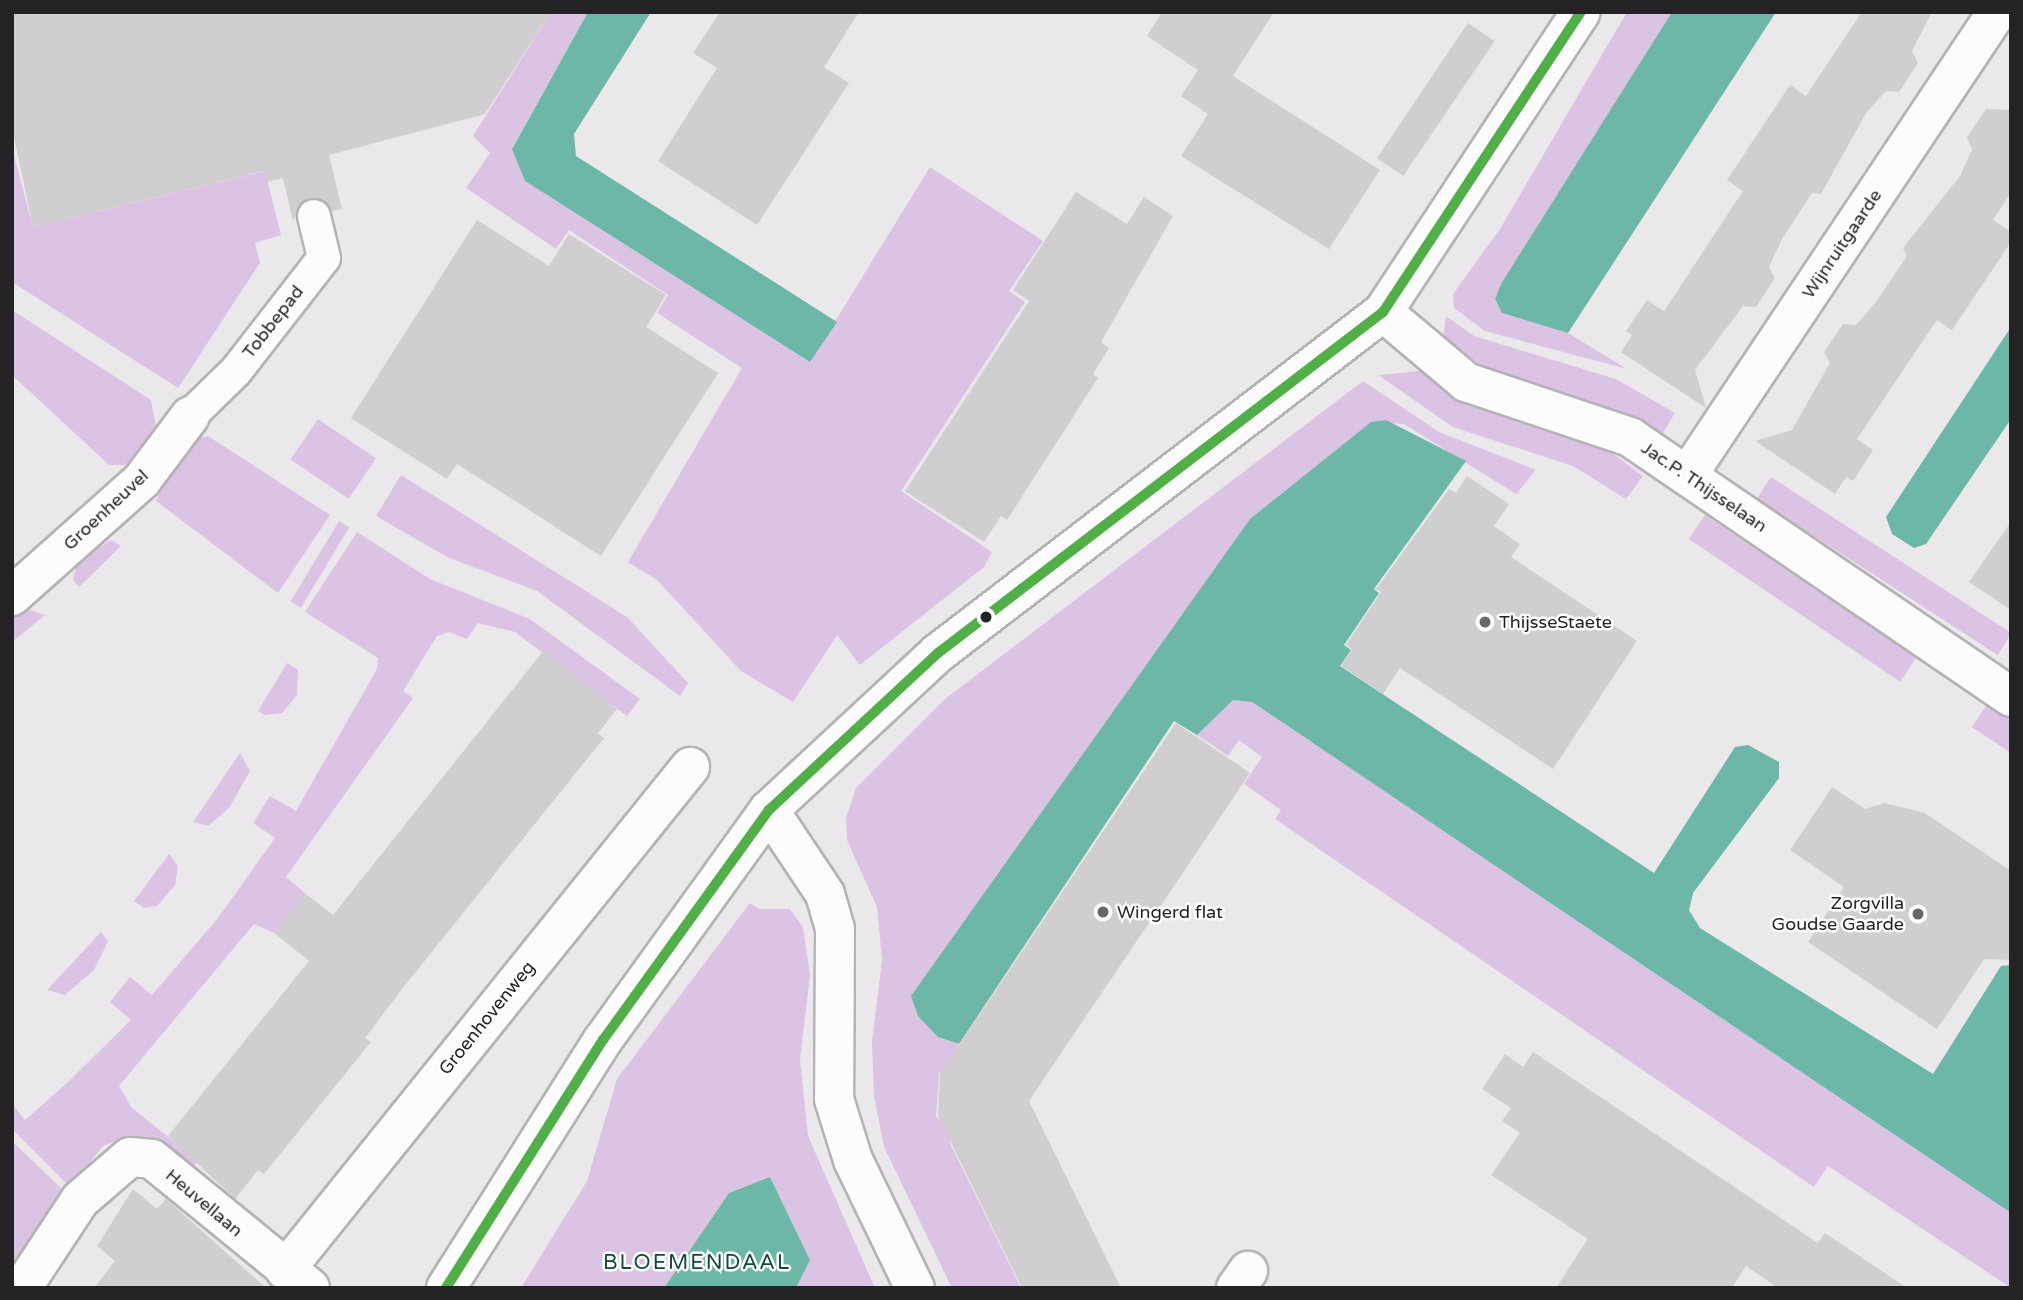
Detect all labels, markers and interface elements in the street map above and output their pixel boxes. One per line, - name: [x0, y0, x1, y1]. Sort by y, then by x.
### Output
- street label: Wijnruitgaarde: [1798, 185, 1886, 303]
- street label: Tobbepad: [238, 281, 308, 363]
- street label: Jac.P. Thijsselaan: [1637, 437, 1771, 537]
- street label: Groenheuvel: [59, 465, 153, 555]
- unlabelled marker: [979, 610, 993, 624]
- place label: ThijsseStaete: [1499, 611, 1612, 633]
- marker: ThijsseStaete: [1477, 614, 1493, 630]
- place label: Zorgvilla Goudse Gaarde: [1772, 893, 1904, 936]
- place label: Wingerd flat: [1117, 901, 1223, 923]
- marker: Wingerd flat: [1095, 904, 1111, 920]
- marker: Zorgvilla Goudse Gaarde: [1910, 906, 1926, 922]
- street label: Groenhovenweg: [434, 957, 540, 1079]
- street label: Heuvellaan: [161, 1164, 247, 1242]
- district label: BLOEMENDAAL: [604, 1250, 790, 1276]

